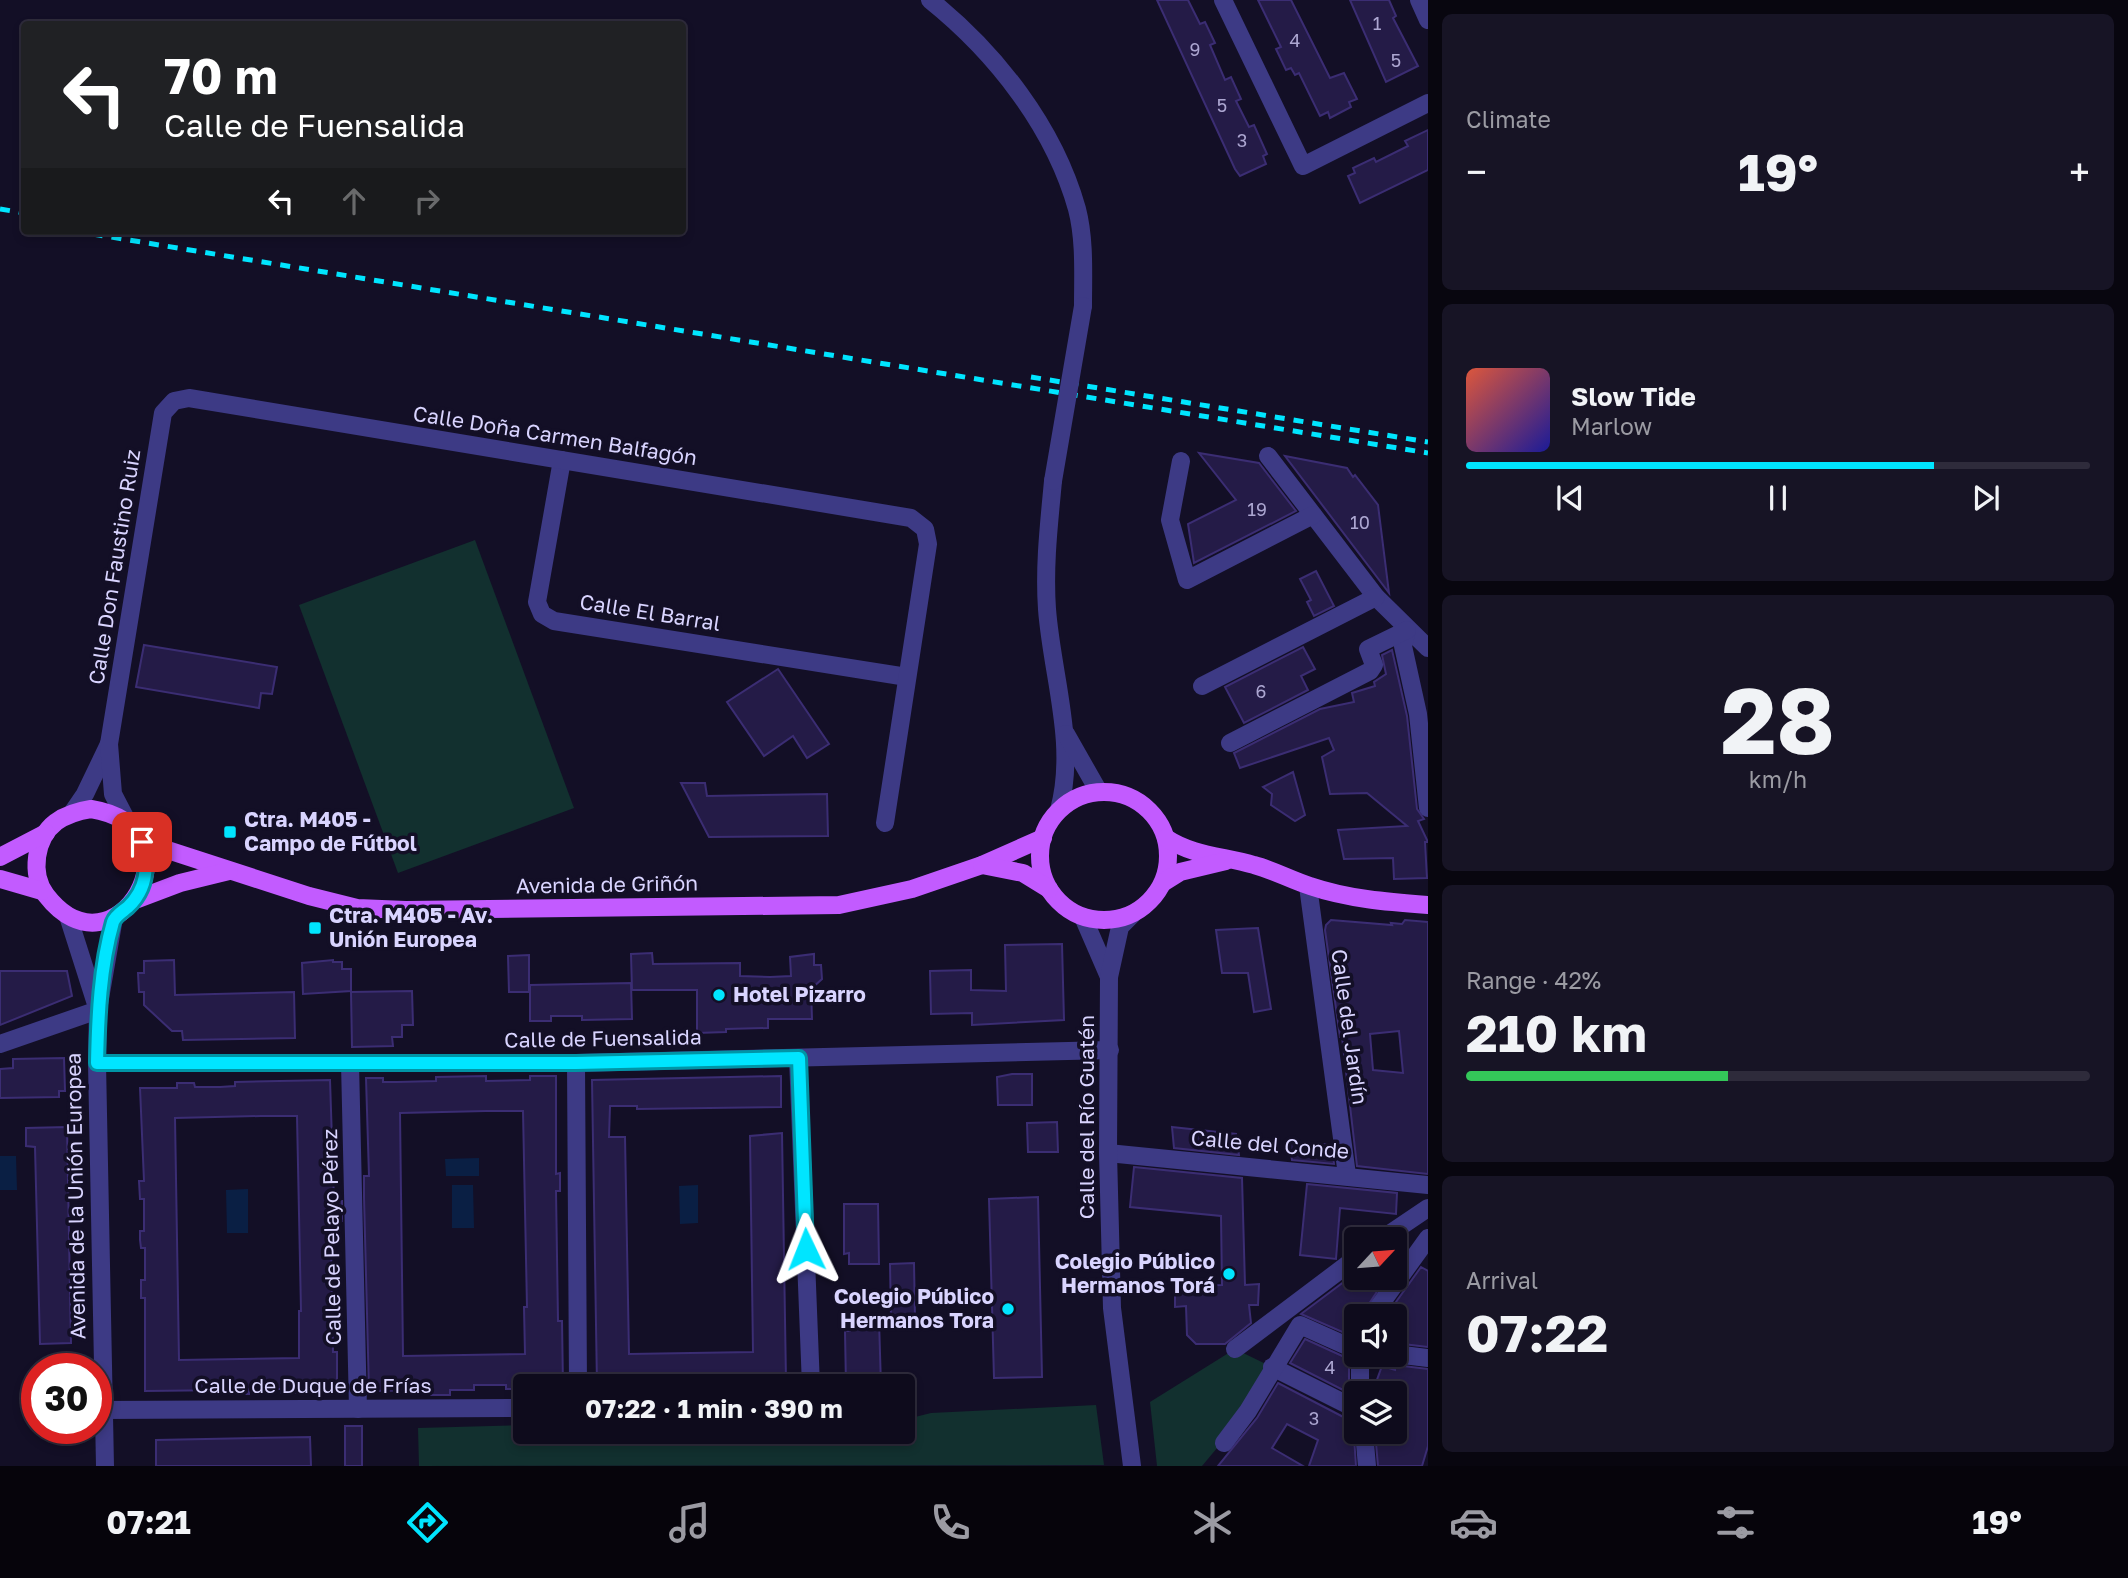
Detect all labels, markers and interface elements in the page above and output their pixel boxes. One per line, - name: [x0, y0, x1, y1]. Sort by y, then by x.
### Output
- house number: 1: [1373, 12, 1382, 34]
- house number: 4: [1290, 29, 1301, 51]
- house number: 9: [1190, 38, 1200, 60]
- text: 70 m: [164, 46, 278, 105]
- icon: left: [49, 49, 140, 140]
- house number: 5: [1391, 49, 1401, 71]
- house number: 5: [1217, 94, 1227, 116]
- text: Climate: [1466, 105, 1551, 133]
- text: Calle de Fuensalida: [164, 106, 465, 144]
- house number: 3: [1237, 129, 1247, 151]
- text: 19°: [1738, 140, 1818, 202]
- text: −: [1466, 149, 1487, 194]
- text: +: [2069, 149, 2090, 194]
- icon: left: [262, 182, 300, 220]
- icon: ahead: [335, 182, 373, 220]
- icon: right: [408, 182, 446, 220]
- text: Slow Tide: [1571, 381, 1696, 412]
- street label: Calle Doña Carmen Balfagón: [411, 400, 699, 470]
- text: Marlow: [1571, 412, 1652, 440]
- street label: Calle Don Faustino Ruiz: [83, 447, 145, 686]
- icon: previous: [1551, 479, 1589, 517]
- icon: pause: [1759, 479, 1797, 517]
- icon: next: [1967, 479, 2005, 517]
- house number: 19: [1247, 498, 1267, 520]
- house number: 10: [1350, 511, 1370, 533]
- street label: Calle El Barral: [578, 588, 722, 636]
- text: 28: [1721, 665, 1835, 774]
- house number: 6: [1256, 680, 1266, 702]
- text: km/h: [1749, 765, 1807, 793]
- place label: Ctra. M405 - Campo de Fútbol: [244, 806, 417, 856]
- pin: [112, 812, 172, 872]
- icon: arrive: [123, 823, 161, 861]
- marker: Ctra. M405 - Campo de Fútbol: [222, 824, 238, 840]
- street label: Avenida de Griñón: [516, 869, 698, 899]
- place label: Ctra. M405 - Av. Unión Europea: [329, 902, 493, 952]
- marker: Ctra. M405 - Av. Unión Europea: [307, 920, 323, 936]
- street label: Calle del Jardín: [1326, 947, 1374, 1106]
- text: Range · 42%: [1466, 966, 1601, 994]
- place label: Hotel Pizarro: [733, 981, 866, 1007]
- marker: Hotel Pizarro: [711, 987, 727, 1003]
- text: 210 km: [1466, 1001, 1647, 1063]
- street label: Calle del Río Guatén: [1073, 1015, 1099, 1219]
- street label: Calle de Fuensalida: [504, 1023, 702, 1053]
- street label: Avenida de la Unión Europea: [59, 1052, 91, 1340]
- street label: Calle del Conde: [1190, 1124, 1350, 1164]
- street label: Calle de Pelayo Pérez: [316, 1128, 346, 1346]
- position arrow: [769, 1212, 843, 1286]
- north arrow: [1344, 1227, 1407, 1290]
- map controls: [1344, 1227, 1407, 1444]
- place label: Colegio Público Hermanos Torá: [1055, 1248, 1215, 1298]
- marker: Colegio Público Hermanos Torá: [1221, 1266, 1237, 1282]
- text: Arrival: [1466, 1266, 1538, 1294]
- place label: Colegio Público Hermanos Tora: [834, 1283, 994, 1333]
- marker: Colegio Público Hermanos Tora: [1000, 1301, 1016, 1317]
- text: 07:22: [1466, 1301, 1608, 1363]
- button: sound: [1344, 1304, 1407, 1367]
- speed limit sign: 30: [21, 1353, 112, 1444]
- house number: 4: [1325, 1356, 1336, 1378]
- street label: Calle de Duque de Frías: [194, 1372, 432, 1398]
- button: layers: [1344, 1381, 1407, 1444]
- text: 07:22 · 1 min · 390 m: [585, 1393, 843, 1424]
- house number: 3: [1309, 1407, 1319, 1429]
- icon: directions: [403, 1498, 452, 1547]
- icon: music: [665, 1498, 714, 1547]
- icon: phone: [926, 1498, 975, 1547]
- icon: climate: [1188, 1498, 1237, 1547]
- icon: car: [1449, 1498, 1498, 1547]
- icon: filters: [1711, 1498, 1760, 1547]
- text: 07:21: [106, 1503, 191, 1541]
- text: 19°: [1972, 1503, 2022, 1541]

